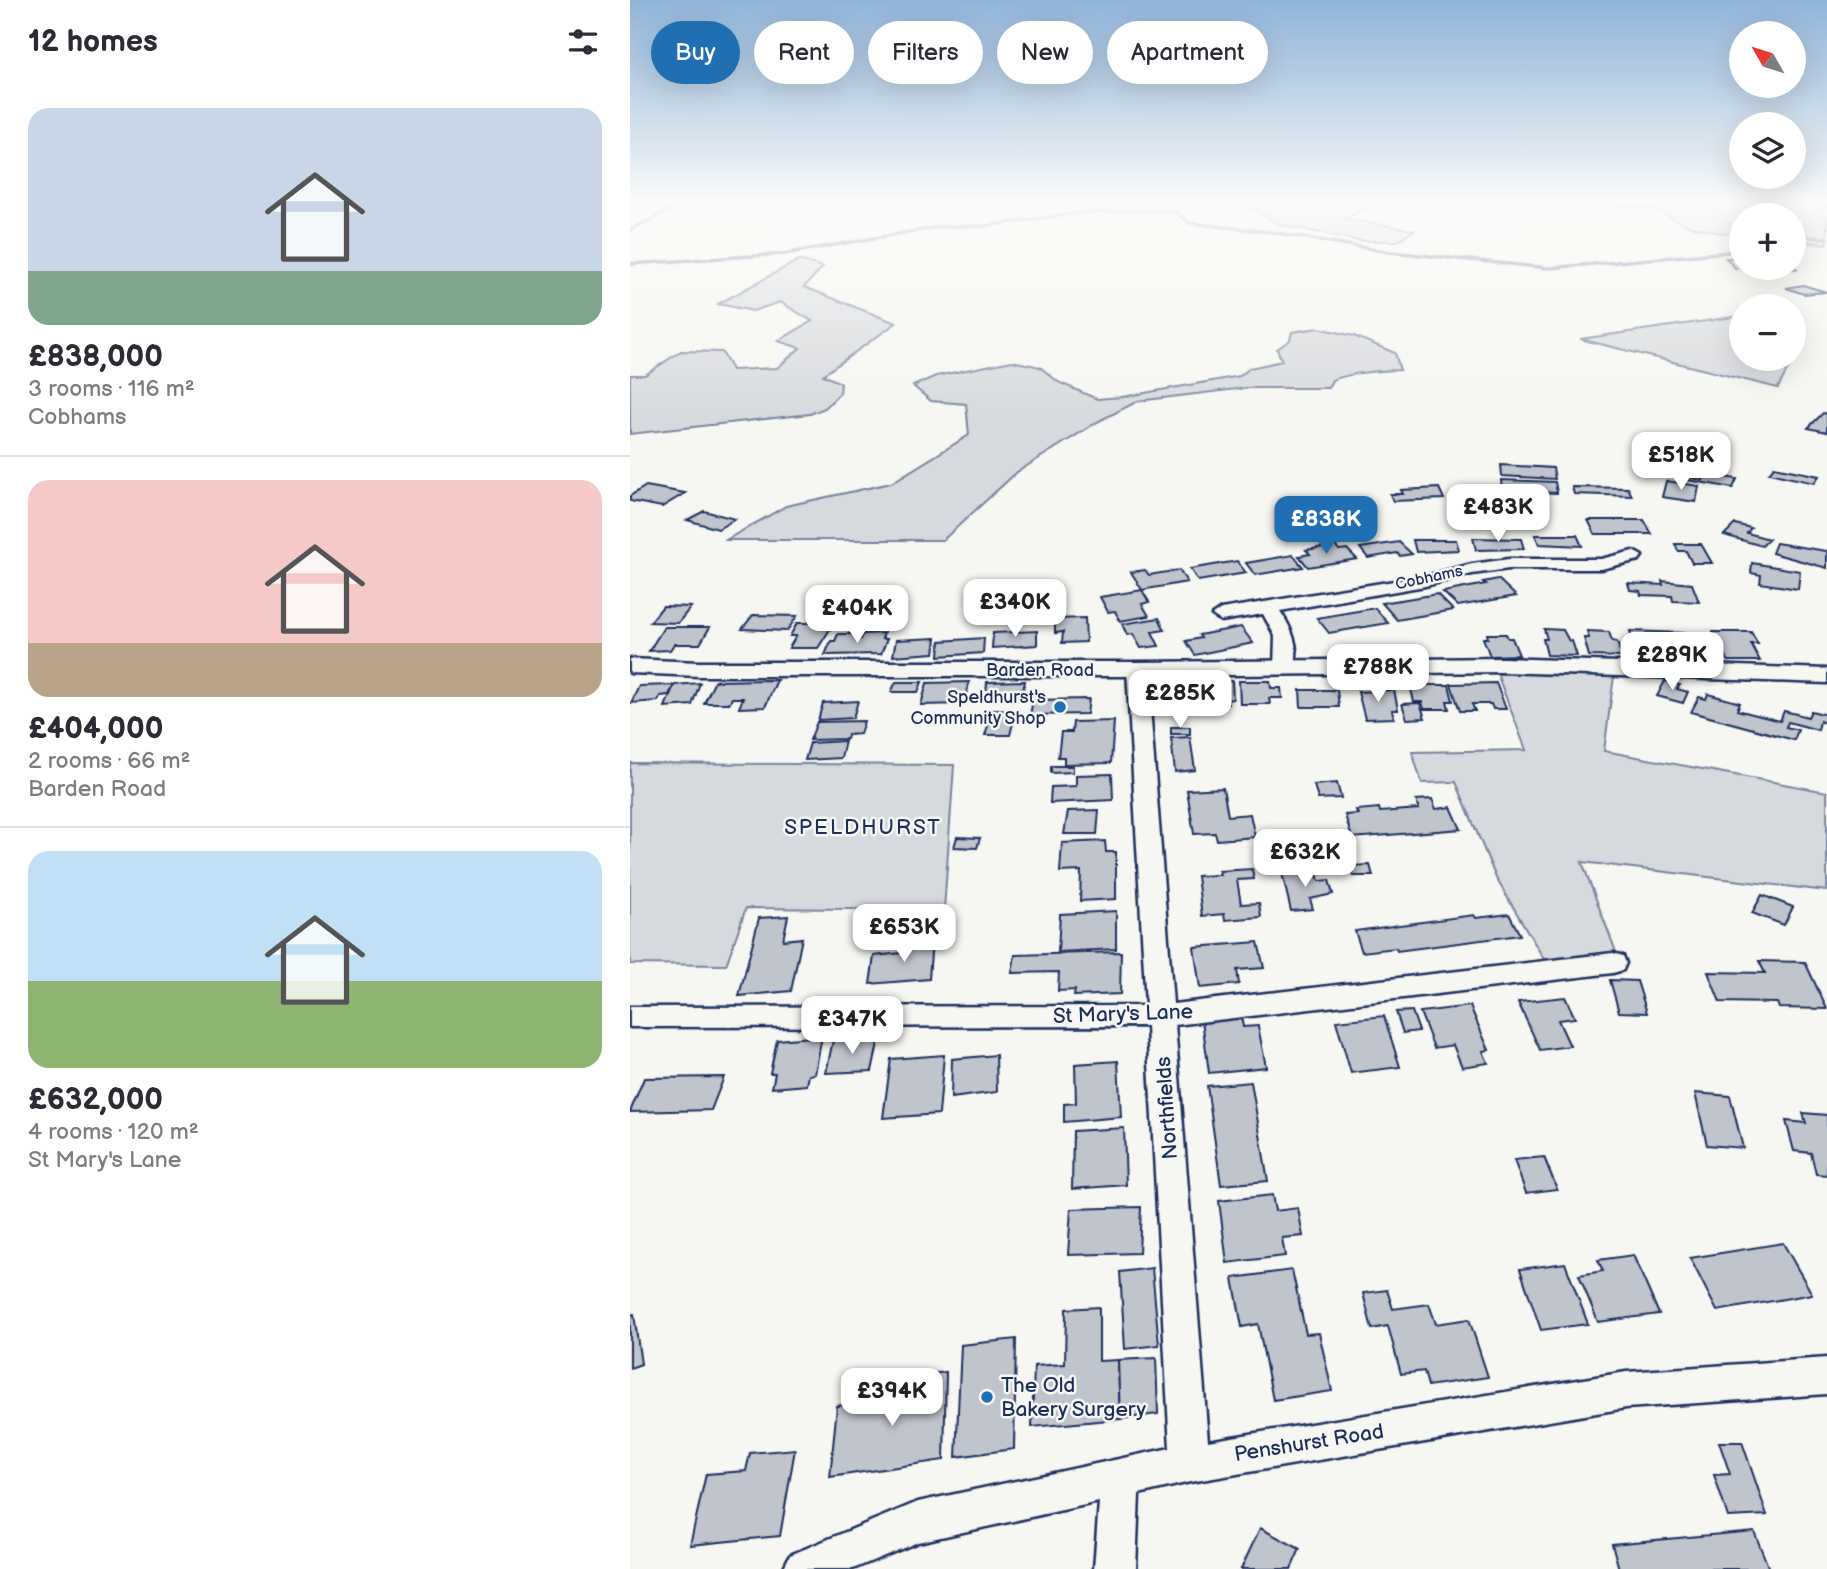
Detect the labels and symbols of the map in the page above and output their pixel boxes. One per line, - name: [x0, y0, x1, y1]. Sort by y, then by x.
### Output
- north arrow: [1729, 21, 1806, 98]
- pin: £518K: [1632, 433, 1730, 492]
- pin: £483K: [1449, 484, 1547, 544]
- pin: £838K: [1277, 496, 1375, 556]
- street label: Cobhams: [1394, 562, 1465, 594]
- pin: £340K: [966, 580, 1064, 639]
- pin: £404K: [808, 586, 906, 645]
- pin: £289K: [1623, 632, 1721, 692]
- pin: £788K: [1329, 644, 1427, 704]
- street label: Barden Road: [986, 660, 1094, 681]
- pin: £285K: [1131, 670, 1229, 730]
- place label: Speldhurst's Community Shop: [910, 687, 1046, 729]
- marker: Speldhurst's Community Shop: [1052, 699, 1068, 715]
- district label: SPELDHURST: [784, 815, 942, 840]
- pin: £632K: [1256, 830, 1354, 889]
- pin: £653K: [855, 904, 953, 964]
- pin: £347K: [803, 996, 901, 1056]
- street label: St Mary's Lane: [1053, 999, 1193, 1029]
- street label: Northfields: [1151, 1056, 1183, 1160]
- pin: £394K: [843, 1368, 941, 1428]
- place label: The Old Bakery Surgery: [1001, 1373, 1146, 1422]
- marker: The Old Bakery Surgery: [979, 1389, 995, 1405]
- street label: Penshurst Road: [1232, 1419, 1386, 1467]

